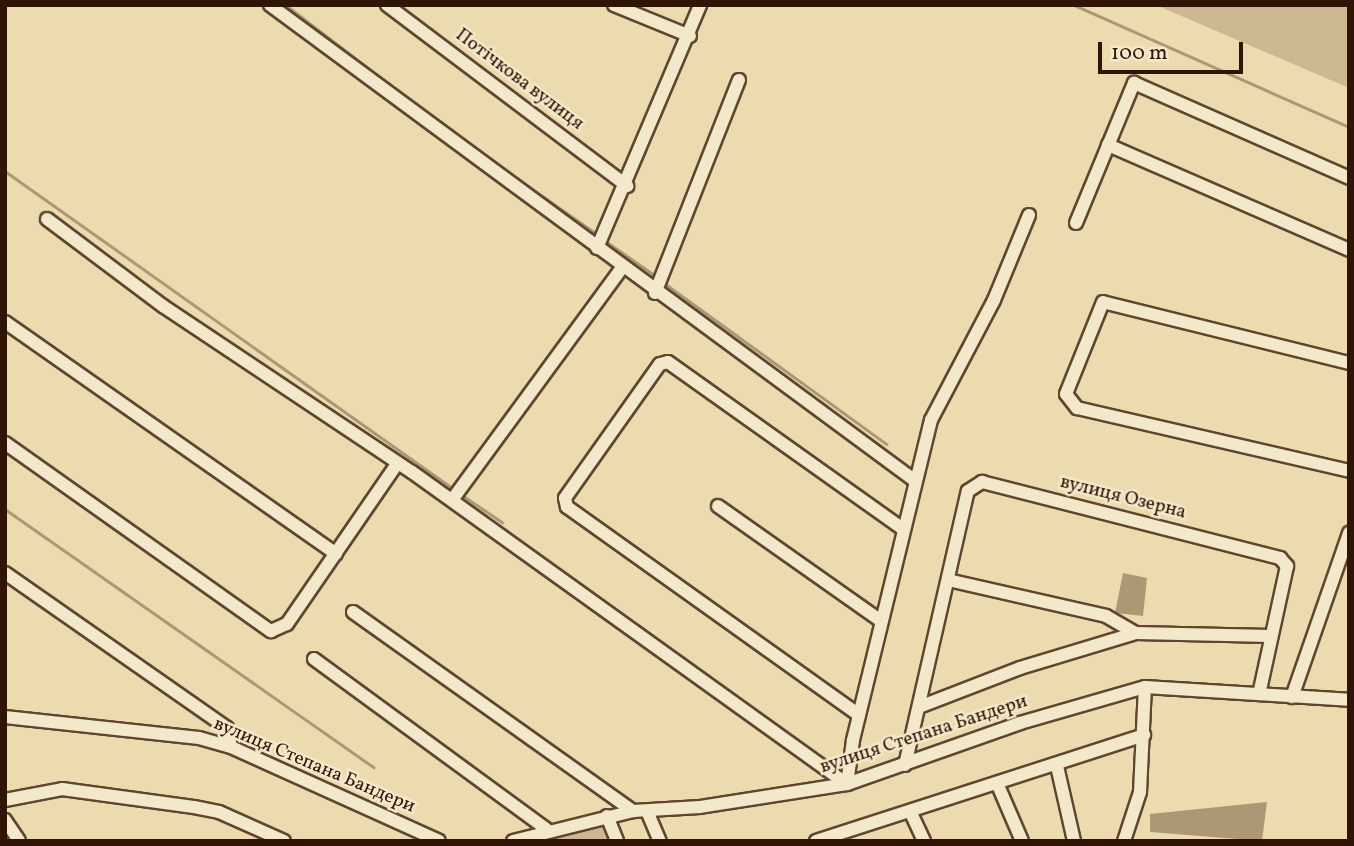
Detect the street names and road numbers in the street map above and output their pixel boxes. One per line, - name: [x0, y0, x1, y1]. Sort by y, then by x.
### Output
- street label: Потічкова вулиця: [450, 24, 588, 136]
- street label: вулиця Озерна: [1058, 471, 1188, 525]
- street label: вулиця Степана Бандери: [817, 691, 1031, 779]
- street label: вулиця Степана Бандери: [210, 713, 418, 819]

